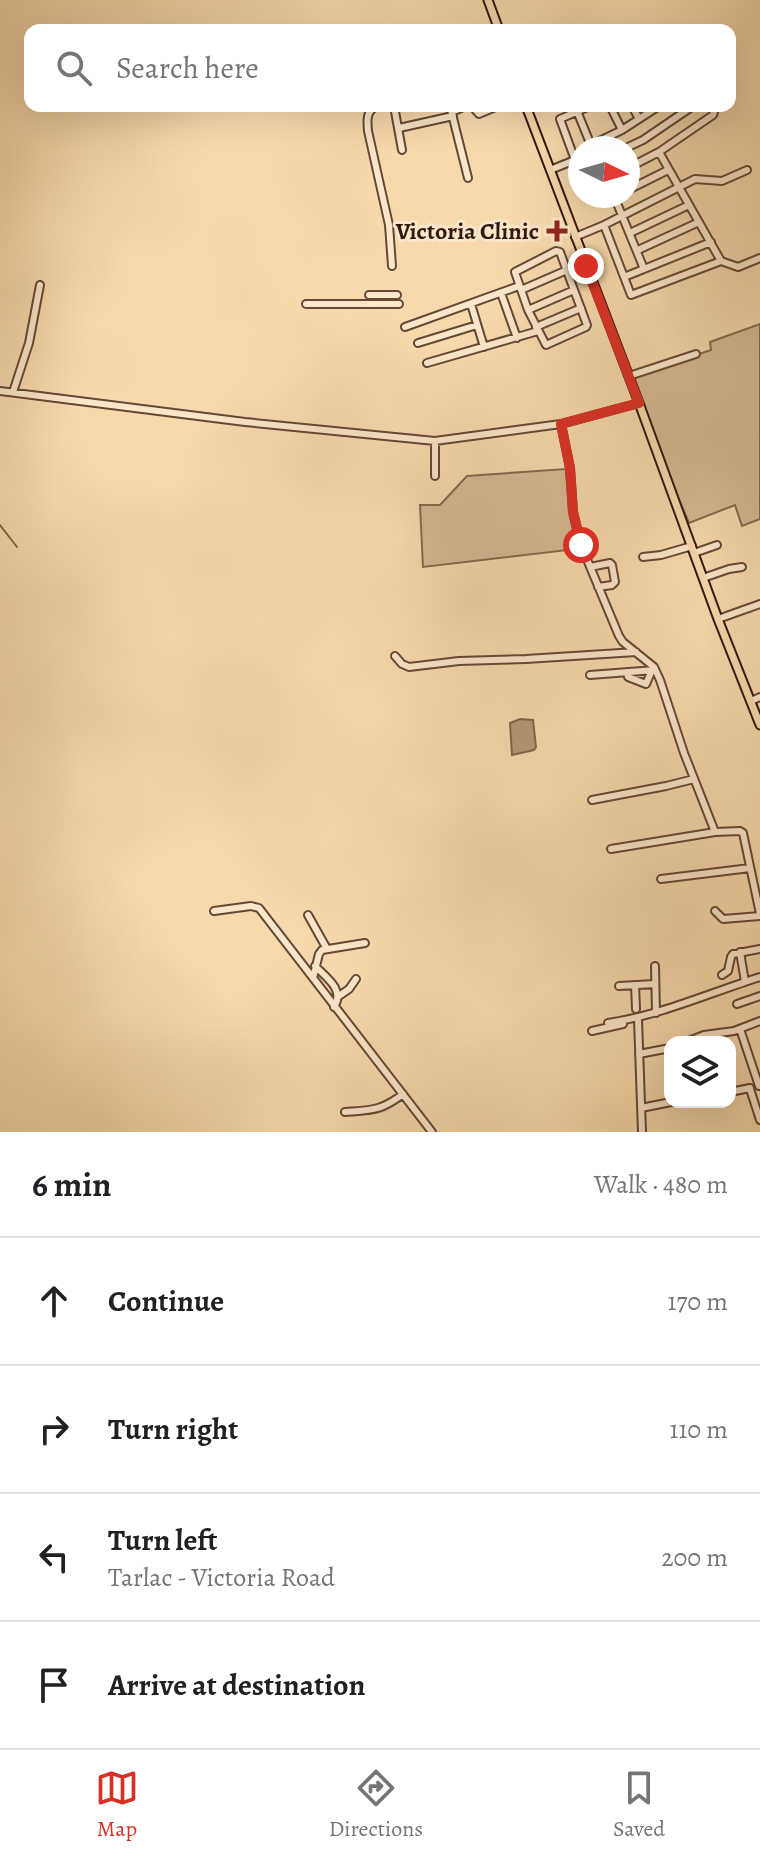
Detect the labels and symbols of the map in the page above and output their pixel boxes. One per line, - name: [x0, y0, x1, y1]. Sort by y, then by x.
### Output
- north arrow: [568, 136, 640, 208]
- place label: Victoria Clinic: [395, 215, 539, 247]
- marker: Victoria Clinic: [546, 220, 568, 242]
- route end: [568, 248, 604, 284]
- route start: [563, 527, 599, 563]

